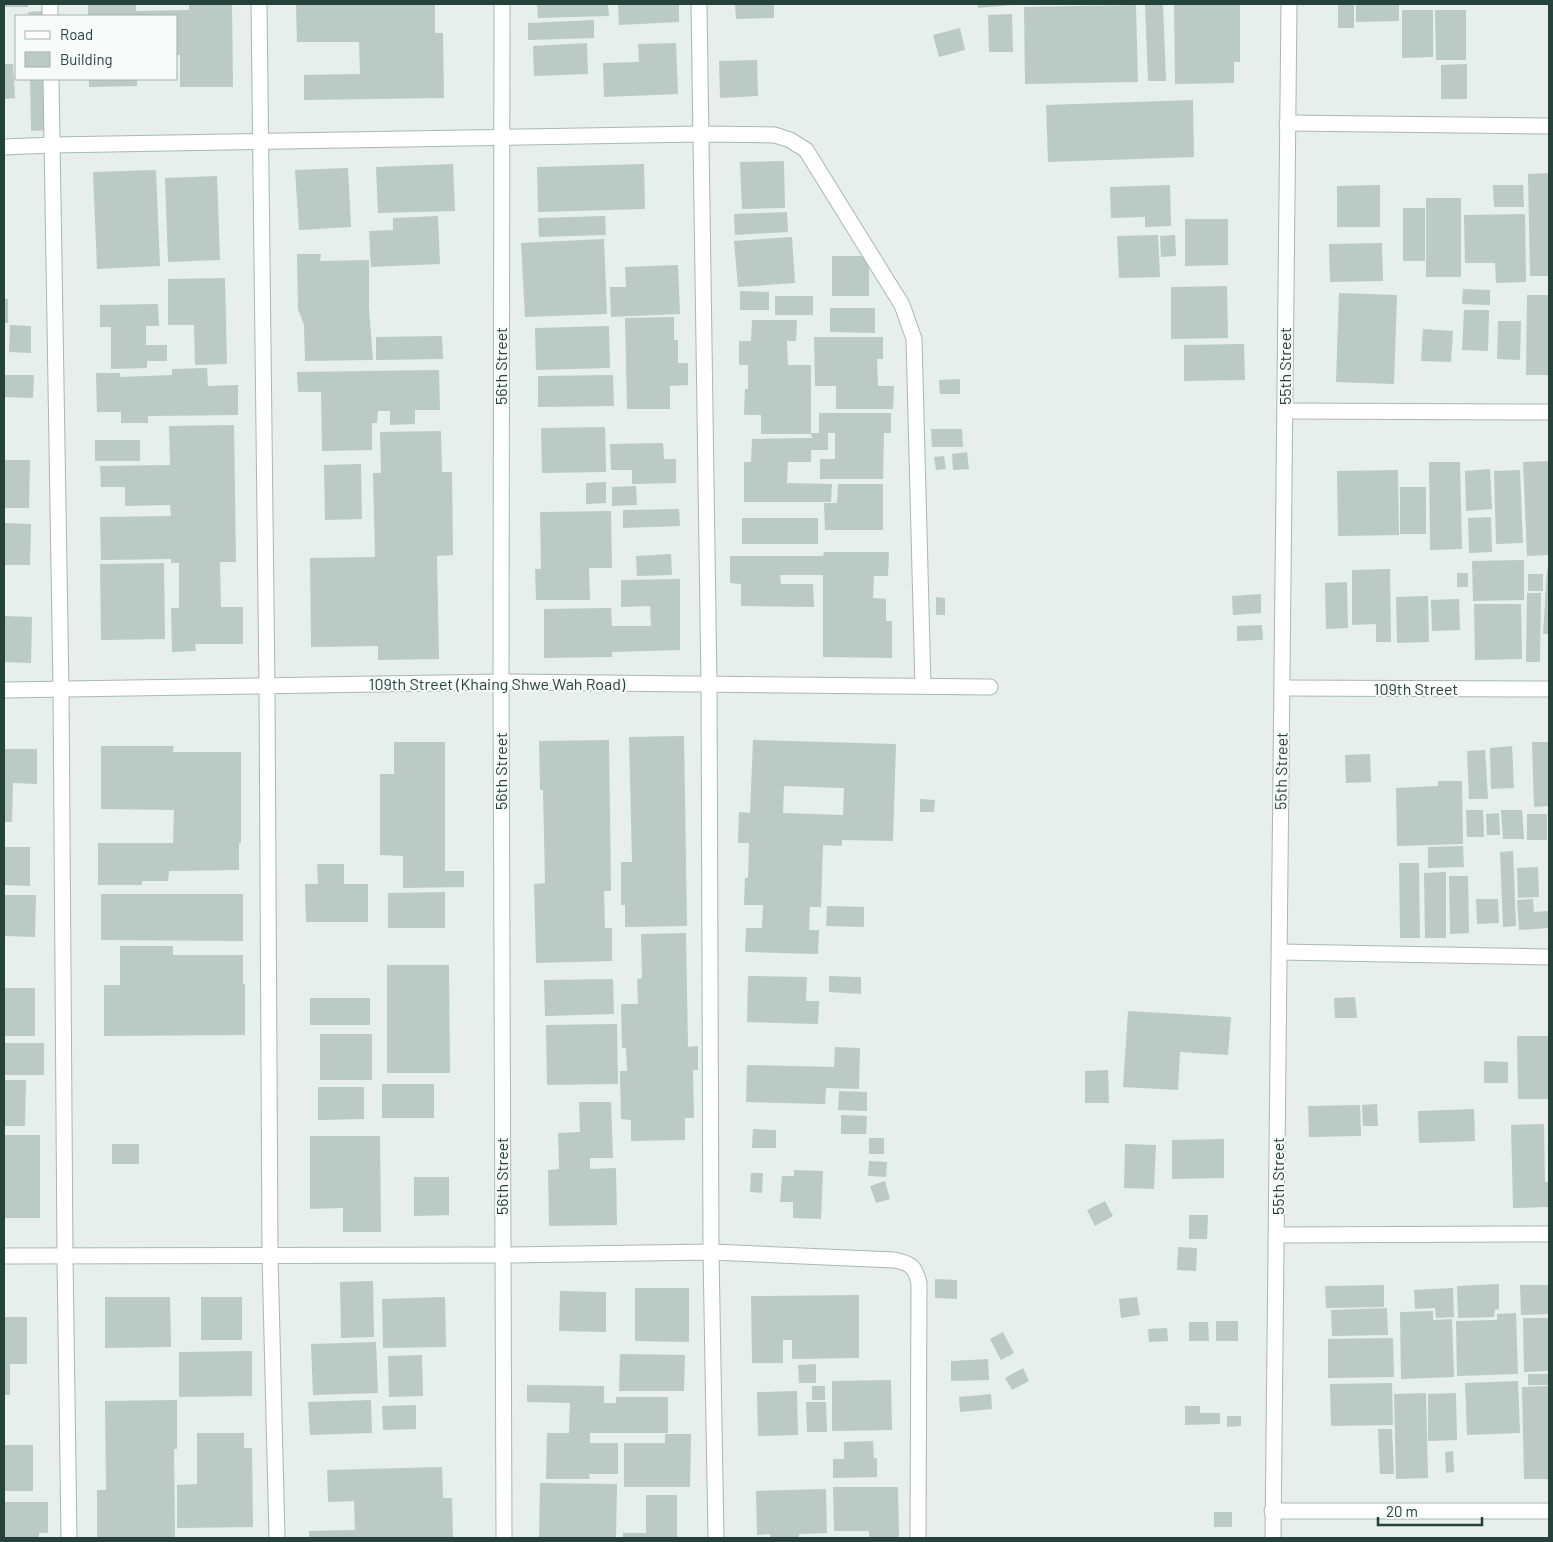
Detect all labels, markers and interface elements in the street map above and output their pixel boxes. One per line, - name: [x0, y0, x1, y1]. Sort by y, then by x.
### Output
- legend: [15, 15, 178, 80]
- text: Road: [60, 25, 93, 43]
- text: Building: [60, 50, 113, 68]
- street label: 56th Street: [491, 327, 510, 405]
- street label: 55th Street: [1275, 327, 1294, 405]
- street label: 109th Street (Khaing Shwe Wah Road): [369, 674, 626, 693]
- street label: 109th Street: [1374, 679, 1458, 698]
- street label: 56th Street: [491, 732, 510, 810]
- street label: 55th Street: [1270, 732, 1291, 810]
- street label: 56th Street: [492, 1137, 511, 1215]
- street label: 55th Street: [1268, 1137, 1287, 1215]
- scale bar: [1378, 1494, 1482, 1526]
- text: 20 m: [1386, 1502, 1418, 1520]

